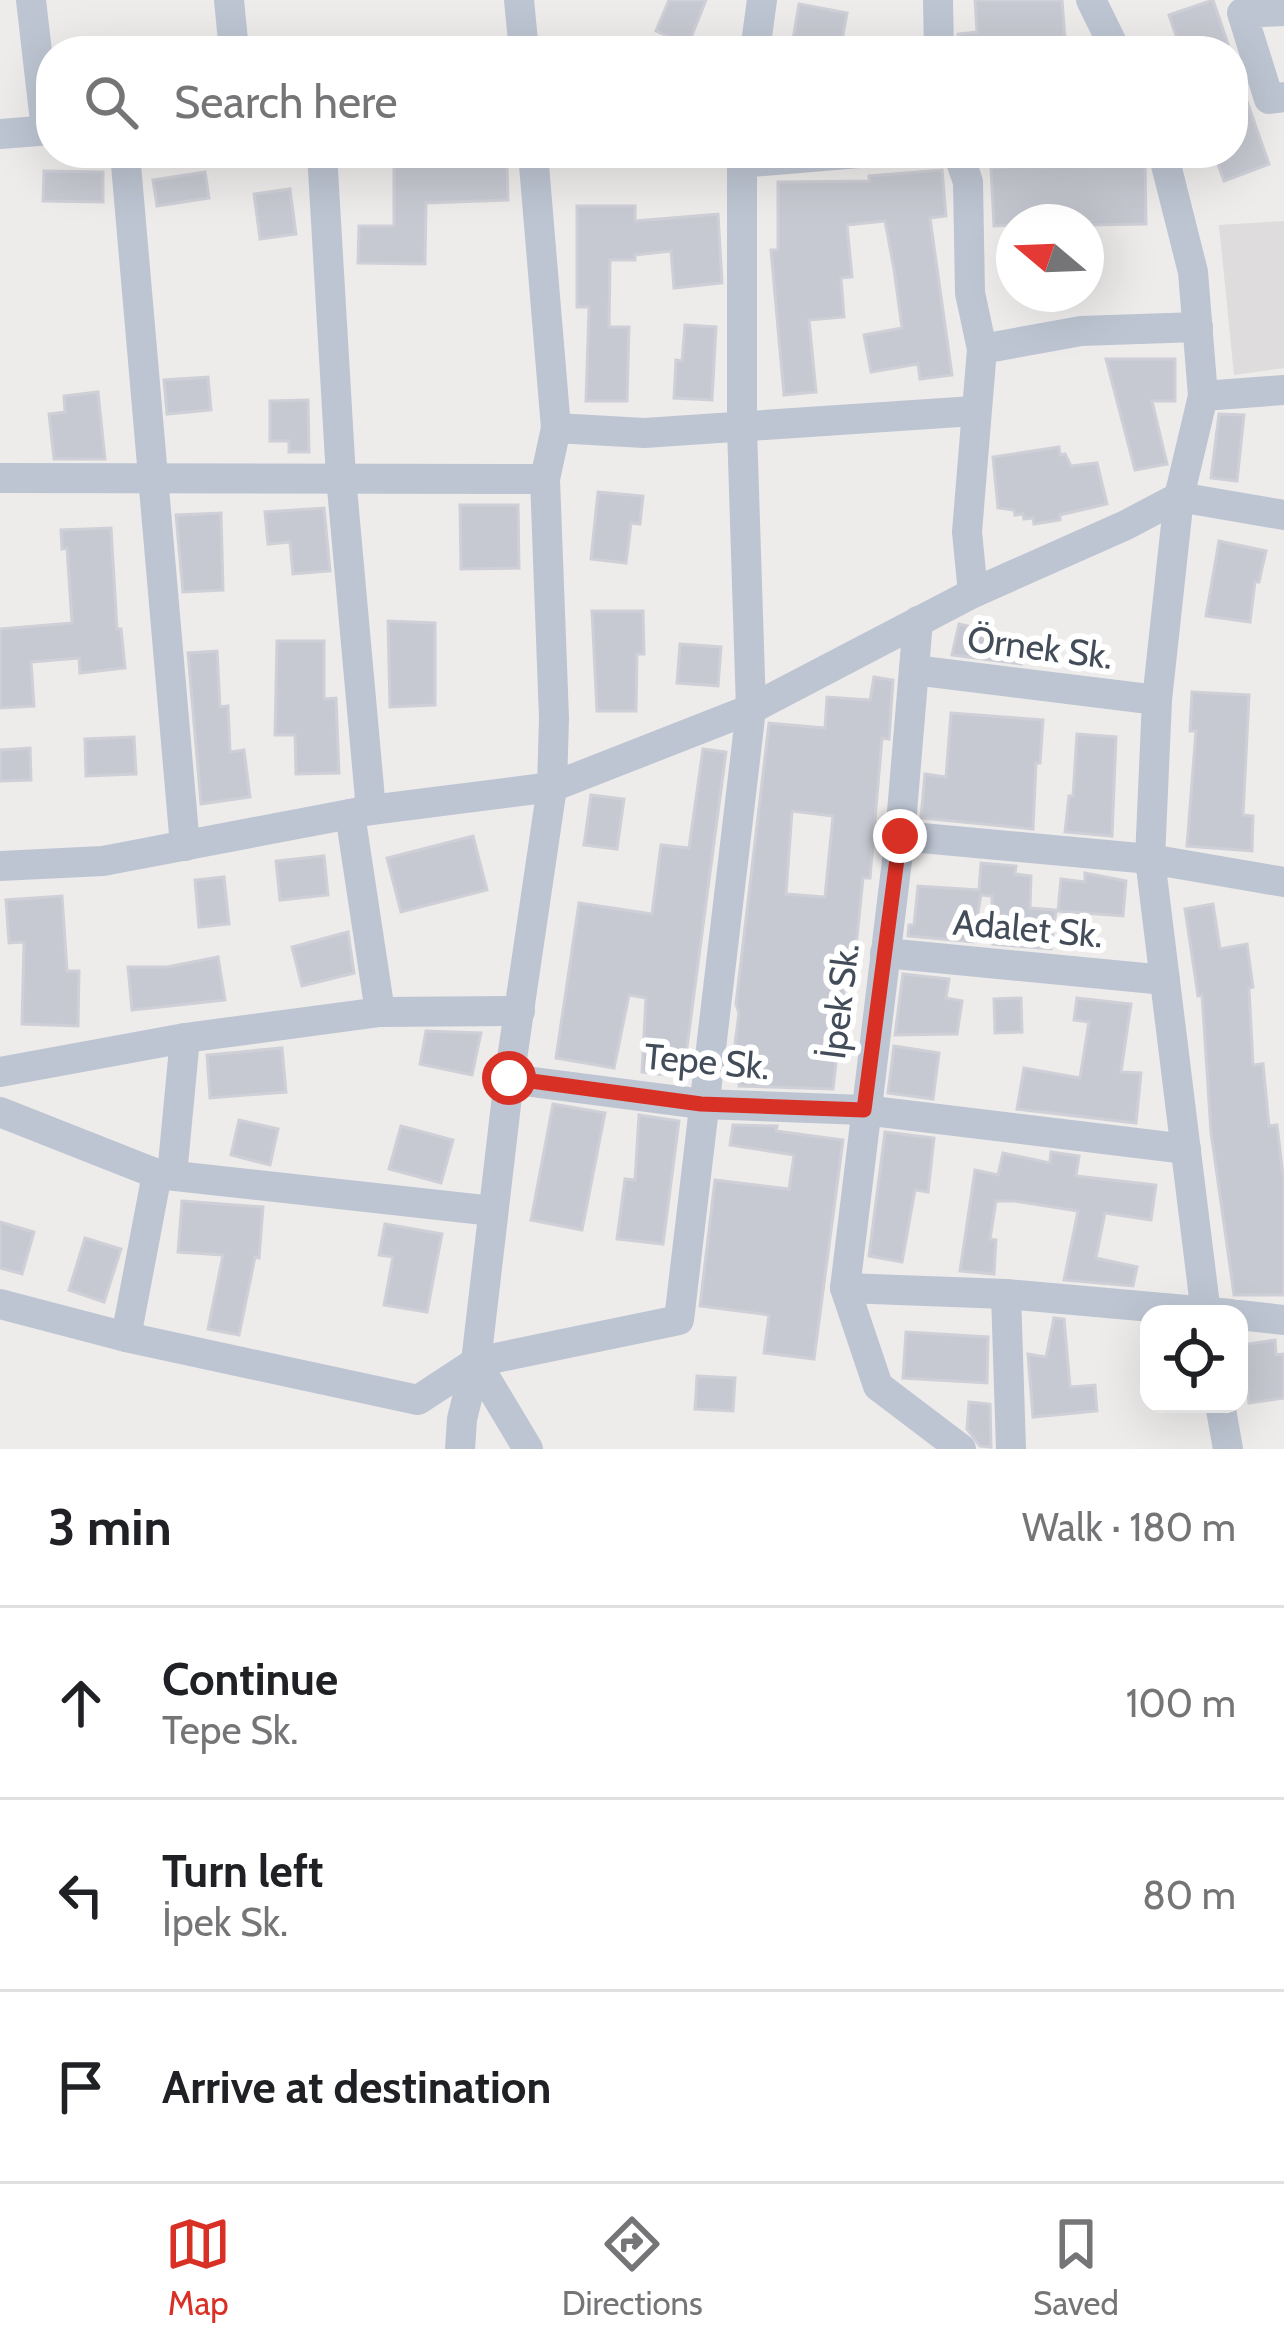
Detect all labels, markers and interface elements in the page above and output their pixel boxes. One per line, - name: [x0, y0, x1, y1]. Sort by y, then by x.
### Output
- search box: [36, 36, 1248, 168]
- icon: search: [78, 69, 144, 135]
- text: Search here: [174, 75, 398, 129]
- north arrow: [996, 204, 1104, 312]
- street label: Örnek Sk.: [965, 616, 1115, 678]
- route end: [873, 809, 927, 863]
- street label: Adalet Sk.: [951, 900, 1105, 956]
- street label: İpek Sk.: [810, 941, 868, 1061]
- street label: Tepe Sk.: [642, 1034, 772, 1088]
- route start: [482, 1051, 536, 1105]
- map controls: [1140, 1305, 1248, 1413]
- button: locate: [1140, 1305, 1248, 1413]
- text: 3 min: [48, 1496, 172, 1558]
- text: Walk · 180 m: [1022, 1503, 1236, 1551]
- text: Continue: [162, 1652, 338, 1706]
- icon: ahead: [48, 1670, 114, 1736]
- text: 100 m: [1126, 1679, 1236, 1727]
- text: Tepe Sk.: [162, 1706, 298, 1754]
- text: Turn left: [162, 1844, 324, 1898]
- icon: left: [48, 1862, 114, 1928]
- text: 80 m: [1142, 1871, 1236, 1919]
- text: İpek Sk.: [162, 1898, 288, 1946]
- icon: arrive: [48, 2054, 114, 2120]
- text: Arrive at destination: [162, 2060, 551, 2114]
- tab: Map: [165, 2211, 231, 2323]
- tab: Directions: [562, 2211, 703, 2323]
- tab: Saved: [1033, 2211, 1119, 2323]

